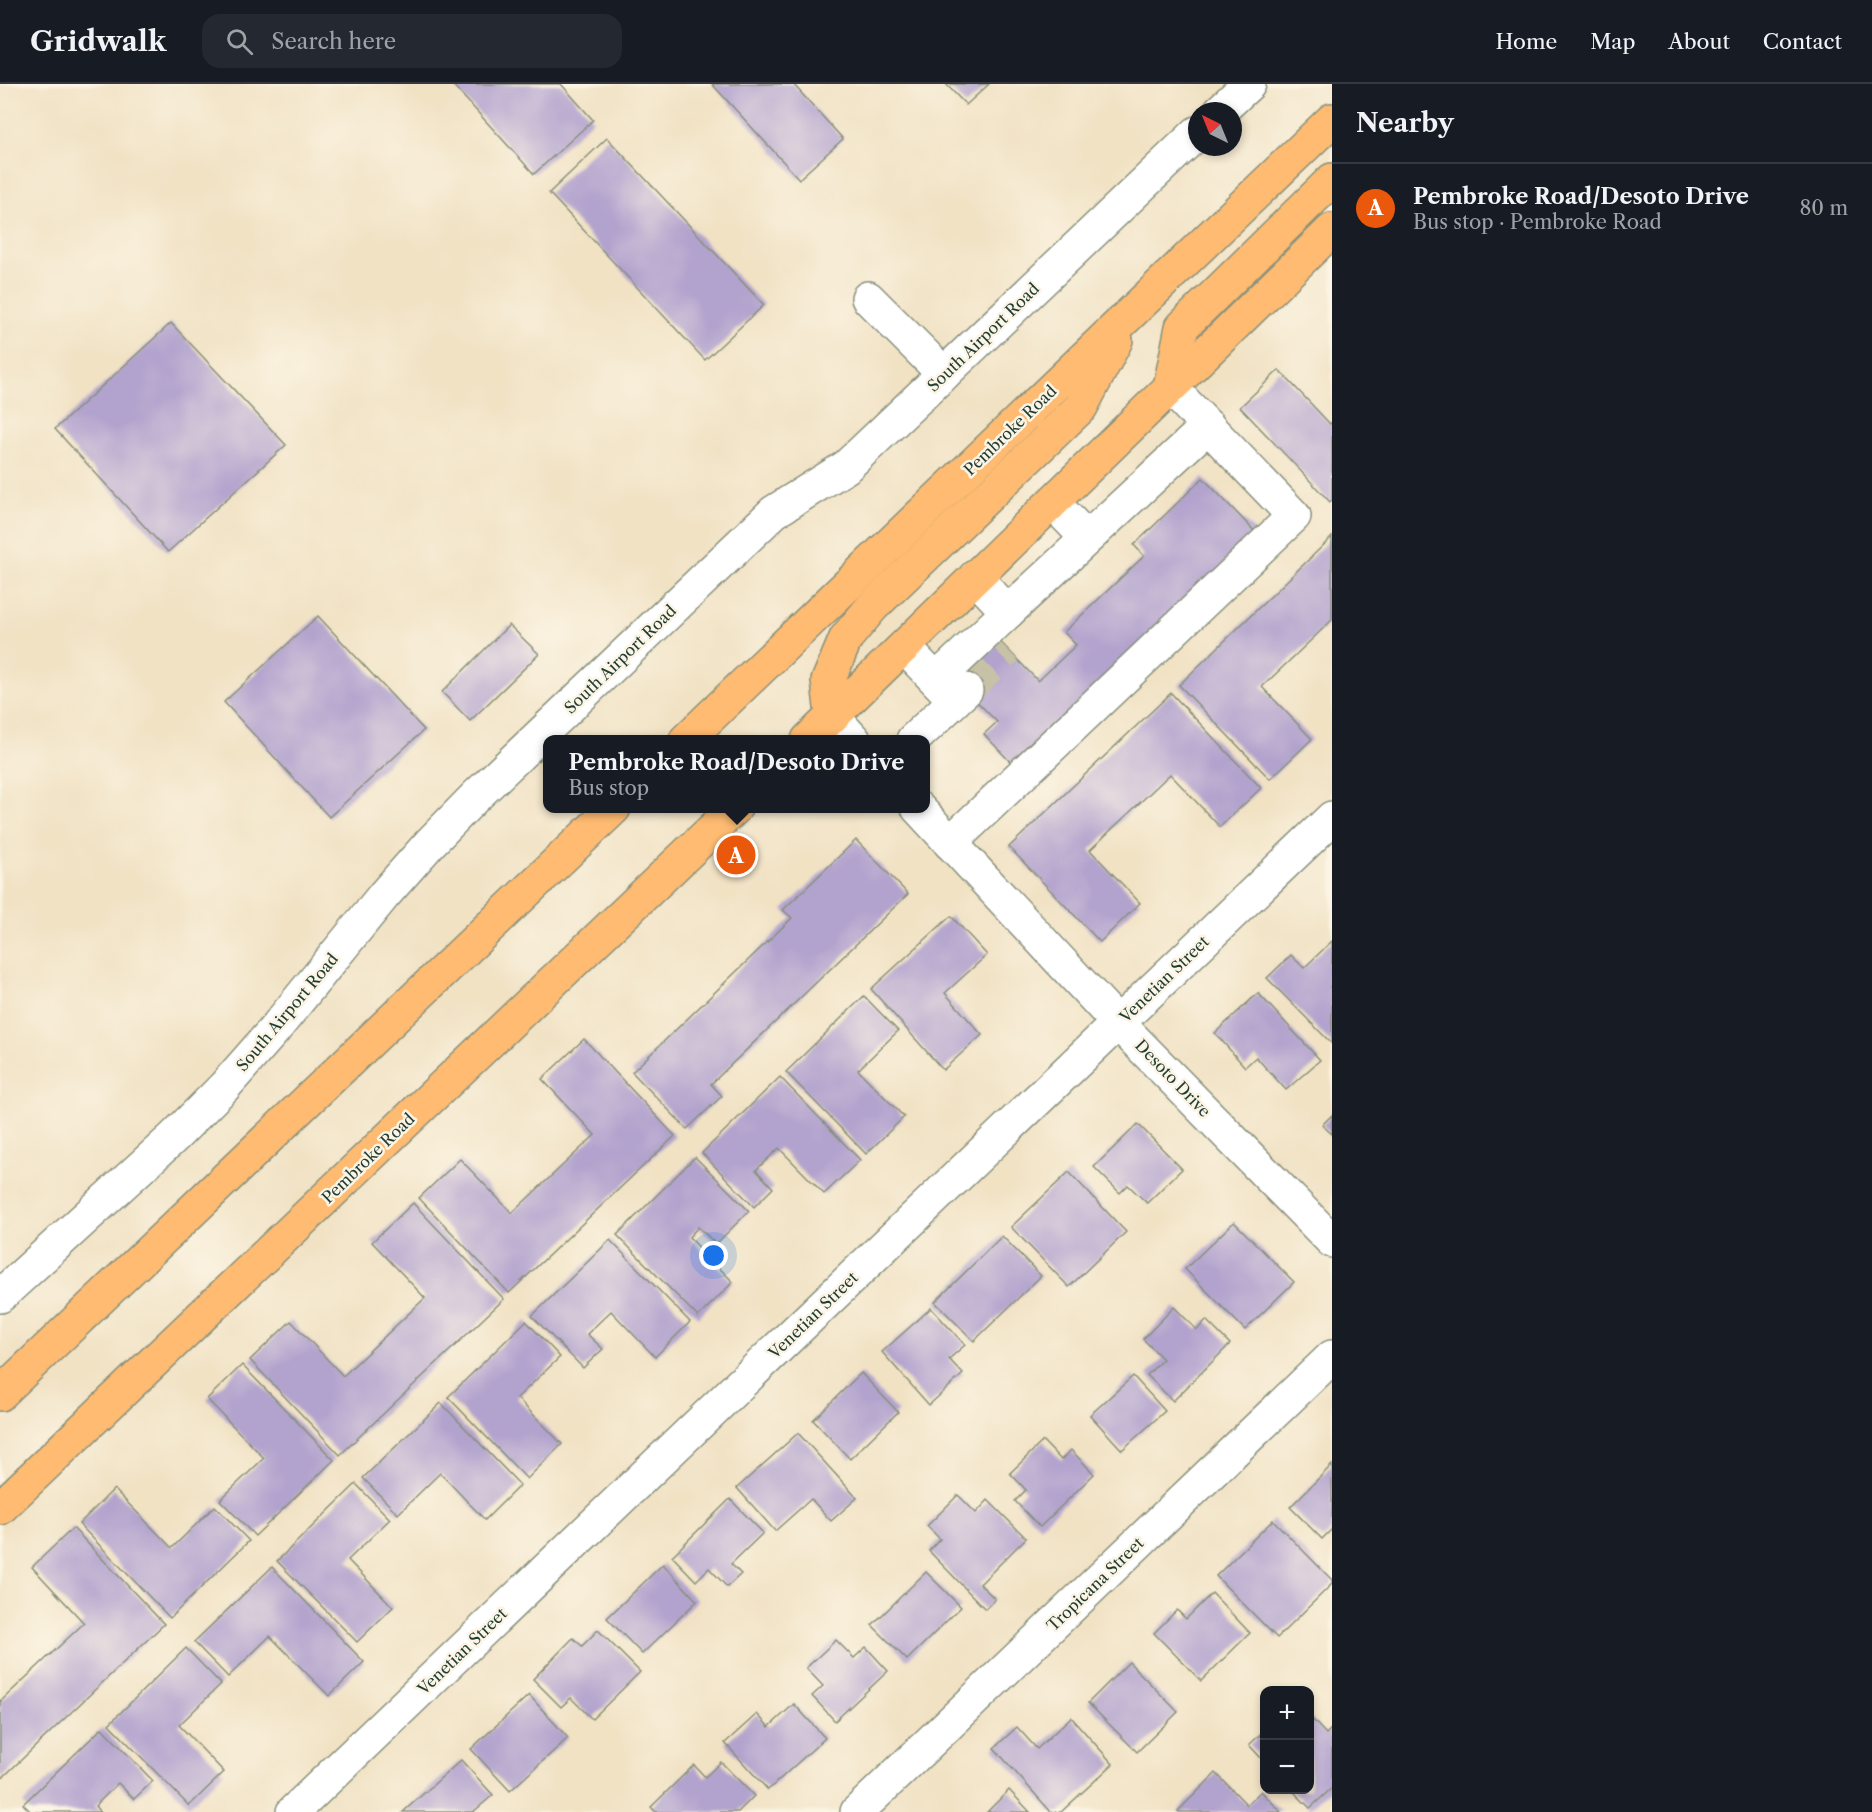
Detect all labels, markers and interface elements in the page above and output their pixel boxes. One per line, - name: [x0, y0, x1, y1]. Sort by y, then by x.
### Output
- search box: [202, 14, 622, 68]
- text: Gridwalk: [30, 24, 166, 58]
- icon: search: [223, 25, 256, 58]
- text: Search here: [271, 28, 396, 55]
- text: Home: [1496, 29, 1557, 54]
- text: Map: [1590, 29, 1635, 54]
- text: About: [1668, 29, 1730, 54]
- text: Contact: [1763, 29, 1842, 54]
- north arrow: [1188, 102, 1242, 156]
- text: Nearby: [1356, 107, 1454, 139]
- text: Pembroke Road/Desoto Drive: [1413, 183, 1749, 210]
- text: A: [1368, 196, 1383, 220]
- text: 80 m: [1800, 196, 1848, 220]
- text: Bus stop · Pembroke Road: [1413, 210, 1662, 234]
- street label: South Airport Road: [923, 278, 1043, 396]
- street label: Pembroke Road: [959, 380, 1061, 479]
- street label: South Airport Road: [560, 600, 680, 718]
- popup: [543, 735, 930, 813]
- text: Pembroke Road/Desoto Drive: [569, 749, 904, 776]
- text: Bus stop: [569, 776, 649, 800]
- pin: A: [716, 832, 756, 878]
- street label: Venetian Street: [1114, 931, 1213, 1027]
- street label: South Airport Road: [232, 949, 342, 1075]
- street label: Desoto Drive: [1131, 1035, 1215, 1121]
- street label: Pembroke Road: [317, 1108, 419, 1207]
- your location: [699, 1241, 728, 1270]
- street label: Venetian Street: [763, 1267, 862, 1363]
- street label: Tropicana Street: [1042, 1533, 1148, 1635]
- street label: Venetian Street: [412, 1603, 511, 1699]
- map controls: [1260, 1686, 1314, 1794]
- button: +: [1260, 1686, 1314, 1740]
- button: −: [1260, 1740, 1314, 1794]

